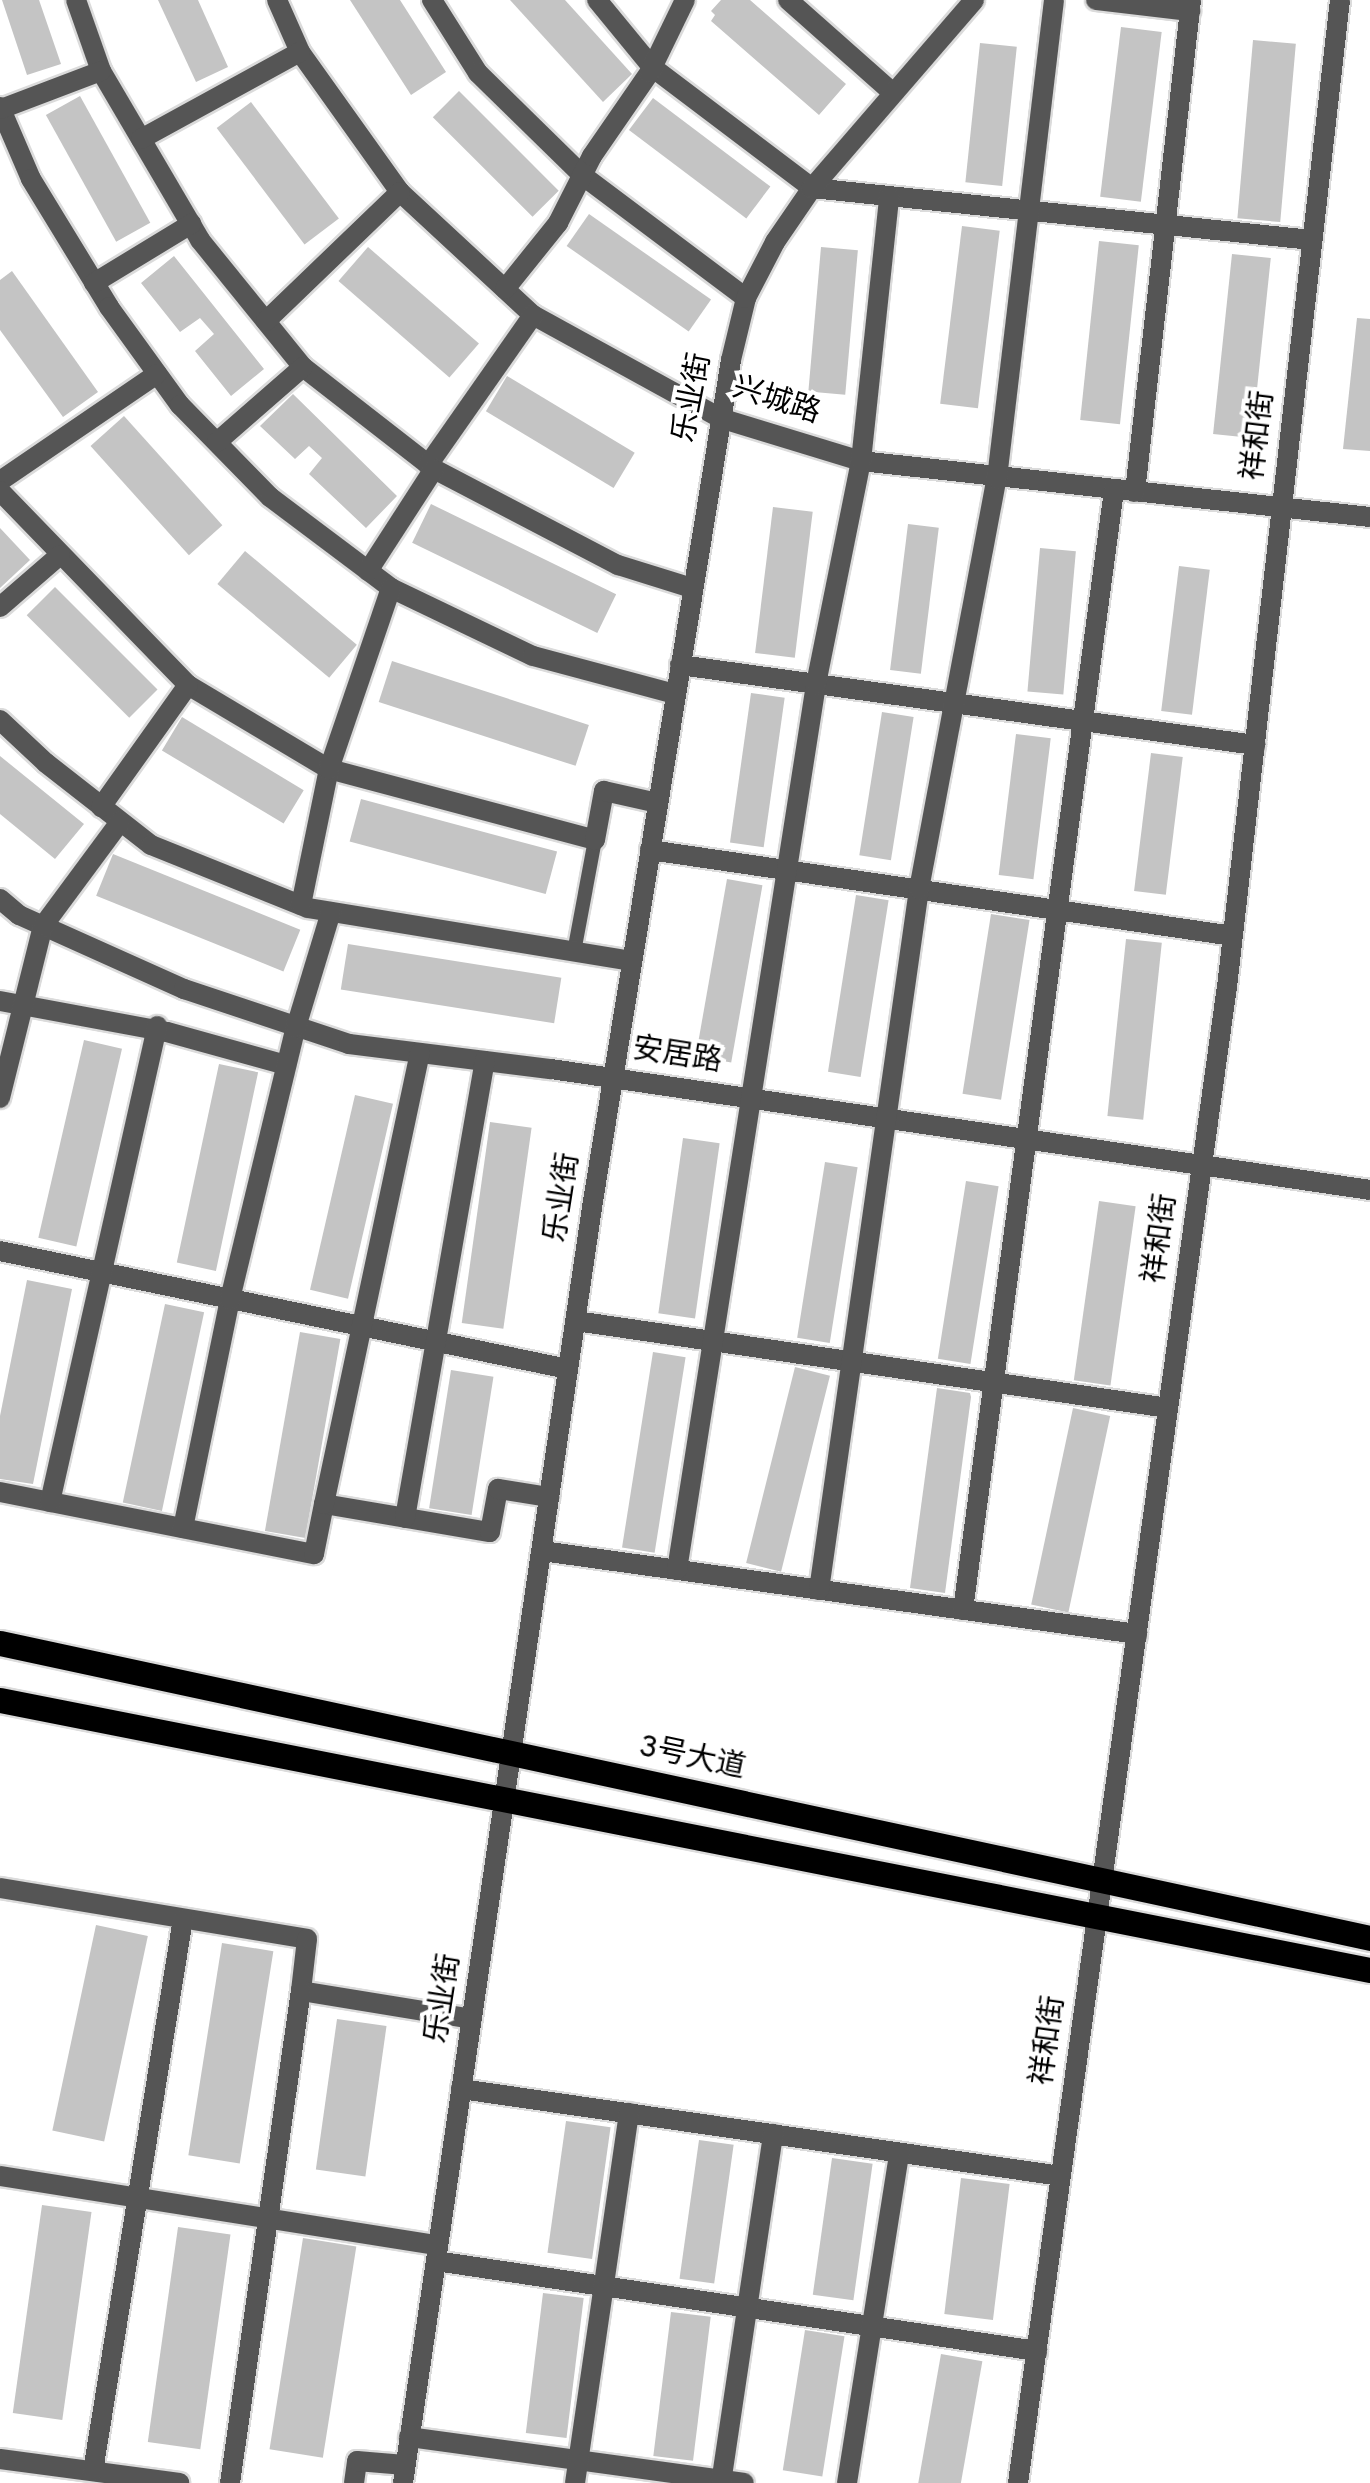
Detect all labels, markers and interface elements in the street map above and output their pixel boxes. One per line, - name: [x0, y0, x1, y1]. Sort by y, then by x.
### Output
- street label: 乐业街: [668, 350, 720, 446]
- street label: 兴城路: [728, 371, 824, 433]
- street label: 祥和街: [1237, 389, 1283, 483]
- street label: 安居路: [630, 1032, 724, 1082]
- street label: 乐业街: [539, 1151, 589, 1245]
- street label: 祥和街: [1138, 1192, 1186, 1286]
- street label: 3号大道: [635, 1730, 749, 1788]
- street label: 乐业街: [420, 1952, 470, 2046]
- street label: 祥和街: [1026, 1994, 1074, 2088]

